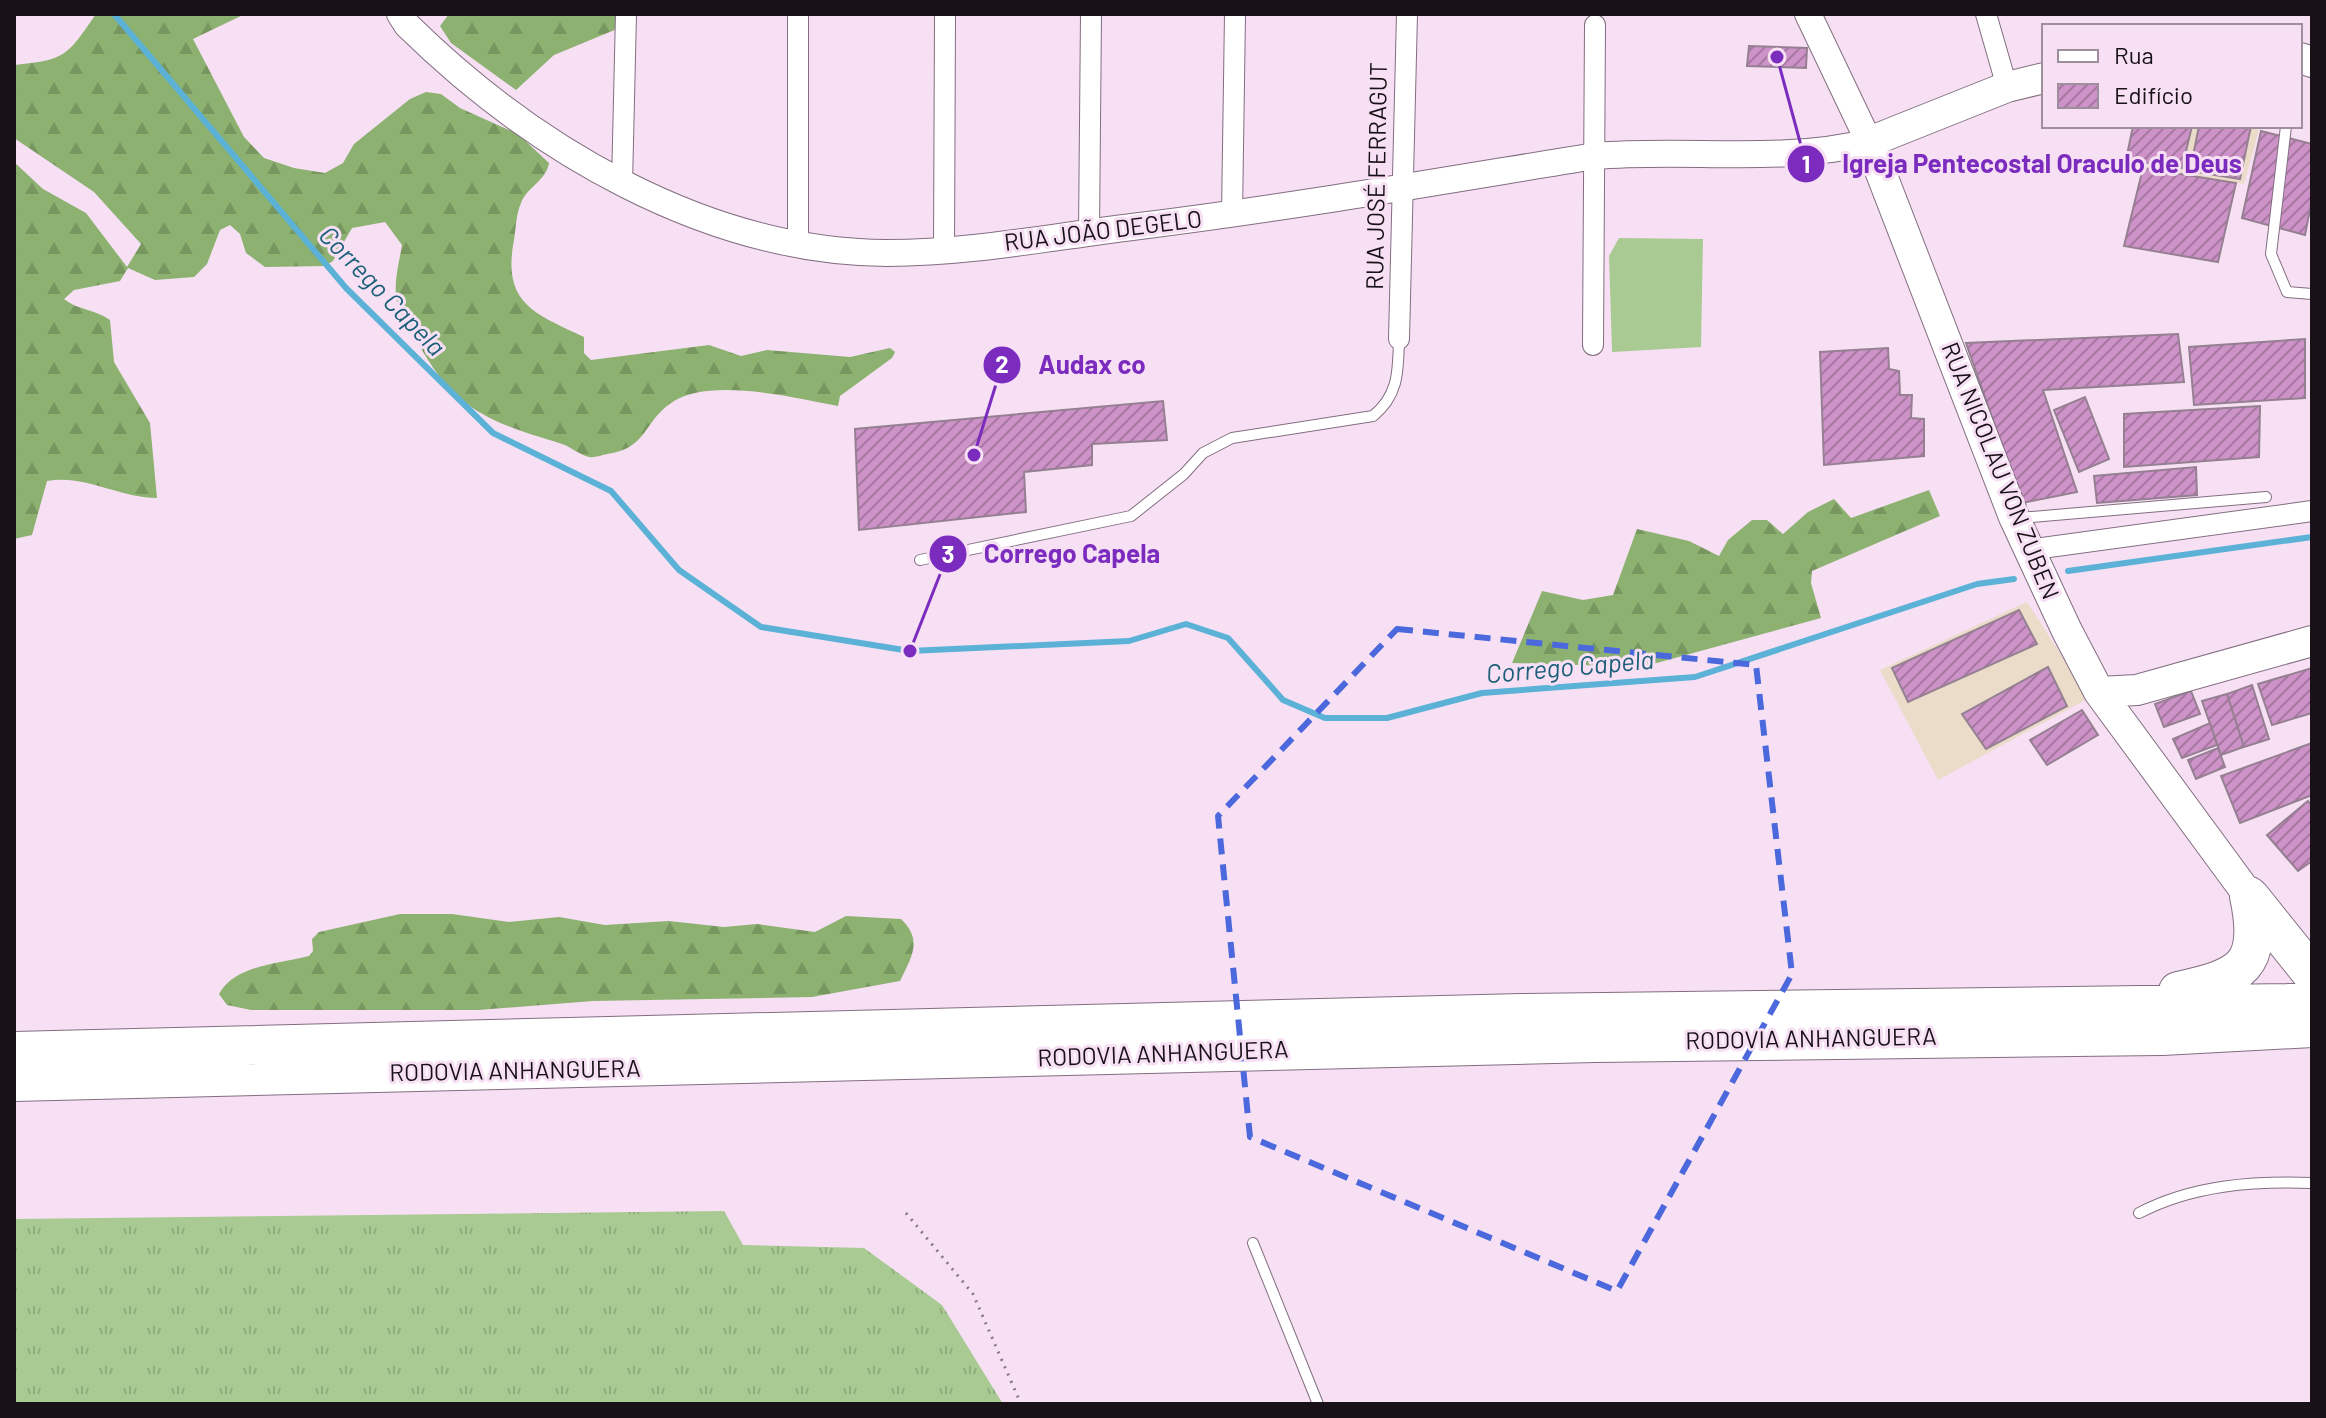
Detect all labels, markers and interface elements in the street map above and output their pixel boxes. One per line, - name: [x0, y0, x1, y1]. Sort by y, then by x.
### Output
- legend: [2042, 24, 2302, 128]
- text: Rua: [2114, 40, 2154, 69]
- street label: RUA JOSÉ FERRAGUT: [1359, 62, 1392, 290]
- text: Edifício: [2114, 80, 2193, 109]
- callout: Igreja Pentecostal Oraculo de Deus: [1786, 139, 2258, 189]
- text: Igreja Pentecostal Oraculo de Deus: [1842, 147, 2242, 178]
- text: 1: [1802, 149, 1810, 178]
- street label: RUA JOÃO DEGELO: [1002, 203, 1203, 256]
- water label: Corrego Capela: [313, 219, 453, 361]
- street label: RUA NICOLAU VON ZUBEN: [1936, 338, 2066, 603]
- callout: Audax co: [982, 340, 1162, 390]
- text: Audax co: [1038, 348, 1146, 379]
- text: 2: [995, 349, 1009, 378]
- callout: Corrego Capela: [928, 529, 1176, 579]
- text: Corrego Capela: [984, 537, 1160, 568]
- text: 3: [942, 539, 954, 568]
- water label: Corrego Capela: [1485, 643, 1655, 688]
- street label: RODOVIA ANHANGUERA: [1685, 1021, 1937, 1054]
- street label: RODOVIA ANHANGUERA: [1037, 1034, 1289, 1071]
- street label: RODOVIA ANHANGUERA: [389, 1053, 641, 1086]

